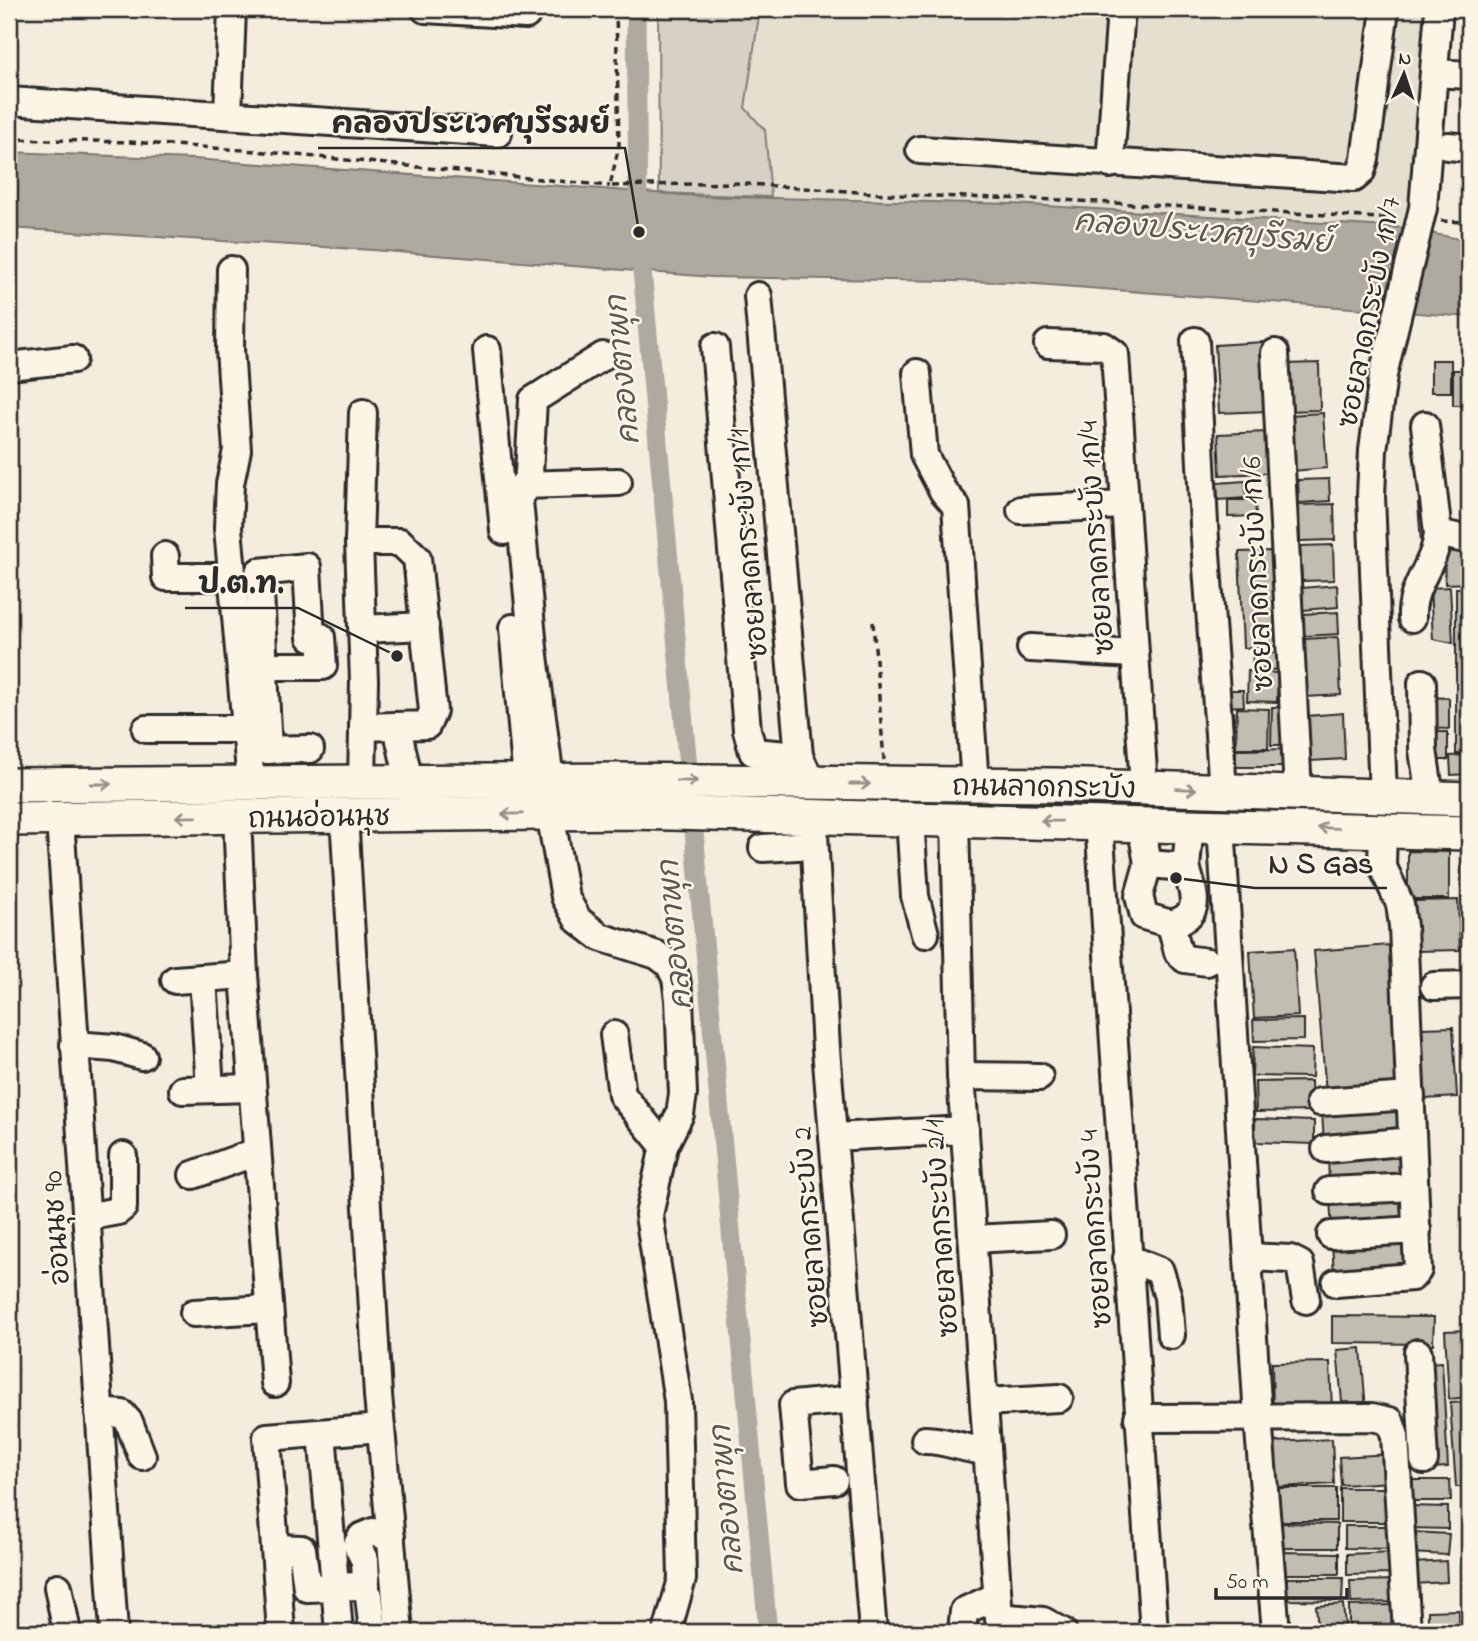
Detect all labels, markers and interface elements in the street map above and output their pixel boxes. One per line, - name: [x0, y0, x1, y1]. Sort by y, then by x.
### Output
- north arrow: [1370, 38, 1440, 108]
- text: N: [1398, 46, 1412, 73]
- callout: คลองประเวศบุรีรมย์: [318, 97, 625, 148]
- text: คลองประเวศบุรีรมย์: [332, 104, 610, 148]
- street label: ซอยลาดกระบัง 1ก/7: [1329, 193, 1414, 432]
- water label: คลองประเวศบุรีรมย์: [1072, 200, 1339, 268]
- water label: คลองตาพุก: [596, 291, 653, 446]
- street label: ซอยลาดกระบัง 1ก/4: [1070, 419, 1127, 656]
- street label: ซอยลาดกระบัง 1ก/1: [720, 426, 781, 661]
- street label: ซอยลาดกระบัง 1ก/6: [1233, 455, 1286, 692]
- callout: ป.ต.ท.: [185, 557, 298, 608]
- text: ป.ต.ท.: [198, 564, 284, 608]
- street label: ถนนลาดกระบัง: [952, 767, 1136, 812]
- one-way arrow: [675, 775, 698, 788]
- one-way arrow: [90, 777, 113, 791]
- one-way arrow: [848, 777, 871, 791]
- one-way arrow: [1174, 782, 1197, 795]
- street label: ถนนอ่อนนุช: [248, 797, 390, 841]
- one-way arrow: [500, 807, 523, 821]
- one-way arrow: [175, 810, 198, 824]
- one-way arrow: [1040, 814, 1063, 828]
- one-way arrow: [1316, 822, 1339, 835]
- callout: N S Gas: [1255, 837, 1387, 888]
- text: N S Gas: [1269, 844, 1373, 888]
- water label: คลองตาพุก: [648, 856, 705, 1011]
- street label: ซอยลาดกระบัง 2/1: [915, 1117, 972, 1338]
- street label: ซอยลาดกระบัง 2: [783, 1124, 842, 1329]
- street label: ซอยลาดกระบัง 4: [1070, 1128, 1125, 1329]
- street label: อ่อนนุช 90: [33, 1169, 83, 1286]
- water label: คลองตาพุก: [700, 1421, 757, 1576]
- scale bar: [1216, 1557, 1347, 1601]
- text: 50 m: [1226, 1568, 1269, 1598]

